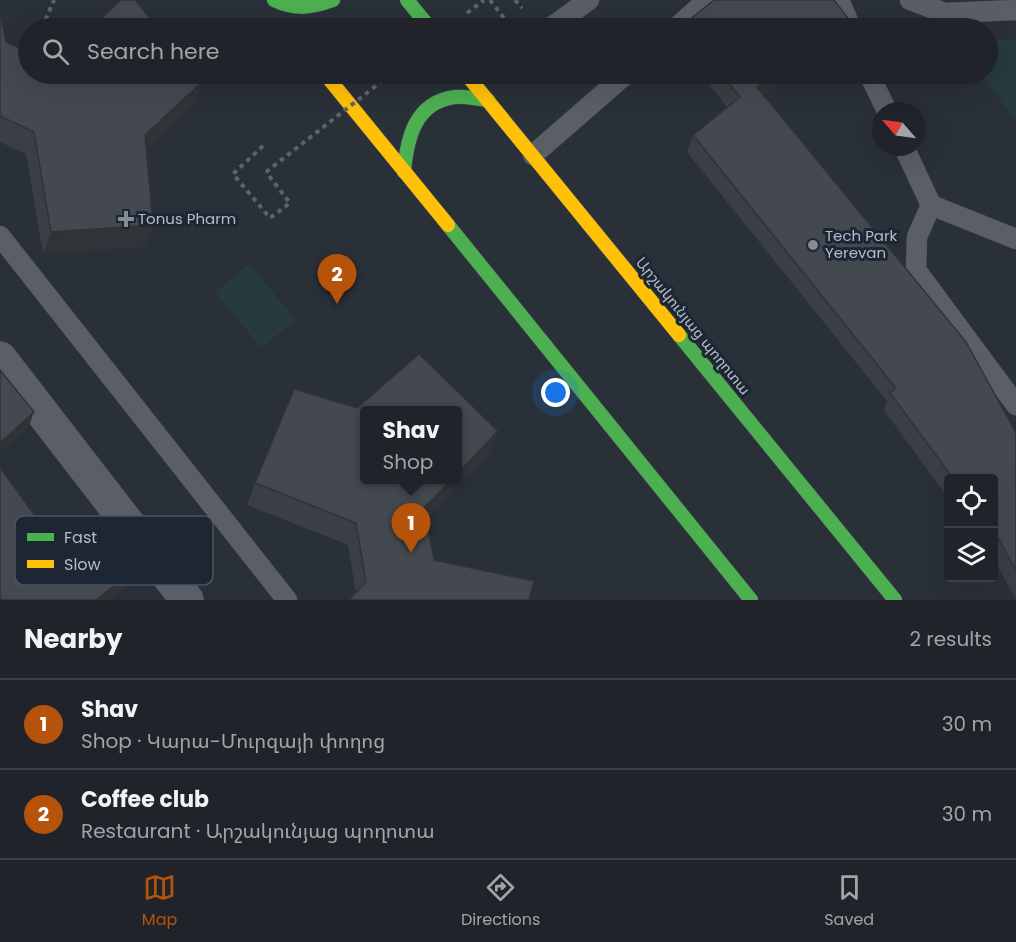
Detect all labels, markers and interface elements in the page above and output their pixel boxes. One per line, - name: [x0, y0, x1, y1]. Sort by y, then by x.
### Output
- search box: [18, 18, 998, 84]
- icon: search: [39, 35, 72, 68]
- text: Search here: [87, 36, 220, 67]
- north arrow: [872, 102, 926, 156]
- place label: Tonus Pharm: [138, 208, 236, 229]
- marker: Tonus Pharm: [119, 212, 133, 226]
- place label: Tech Park Yerevan: [825, 225, 898, 263]
- marker: Tech Park Yerevan: [806, 238, 820, 252]
- street label: Արշակունյաց պողոտա: [631, 252, 756, 399]
- pin: 2: [318, 254, 356, 304]
- your location: [541, 378, 570, 407]
- popup: [360, 406, 462, 484]
- text: Shav: [382, 415, 440, 446]
- text: Shop: [382, 448, 433, 476]
- map controls: [944, 474, 998, 582]
- button: locate: [944, 474, 998, 528]
- pin: 1: [392, 504, 430, 553]
- legend: [15, 516, 213, 585]
- text: Fast: [64, 526, 97, 549]
- button: layers: [944, 528, 998, 582]
- text: Slow: [64, 553, 101, 576]
- text: Nearby: [24, 621, 122, 657]
- text: 2 results: [909, 625, 992, 653]
- text: Shav: [81, 694, 138, 725]
- text: 1: [40, 710, 47, 738]
- text: 30 m: [942, 710, 992, 738]
- text: Shop · Կարա-Մուրզայի փողոց: [81, 727, 385, 755]
- text: Coffee club: [81, 784, 209, 815]
- text: 2: [38, 800, 49, 828]
- text: 30 m: [942, 800, 992, 828]
- text: Restaurant · Արշակունյաց պողոտա: [81, 817, 435, 845]
- tab: Map: [142, 871, 177, 932]
- tab: Directions: [461, 871, 540, 932]
- tab: Saved: [824, 871, 874, 932]

